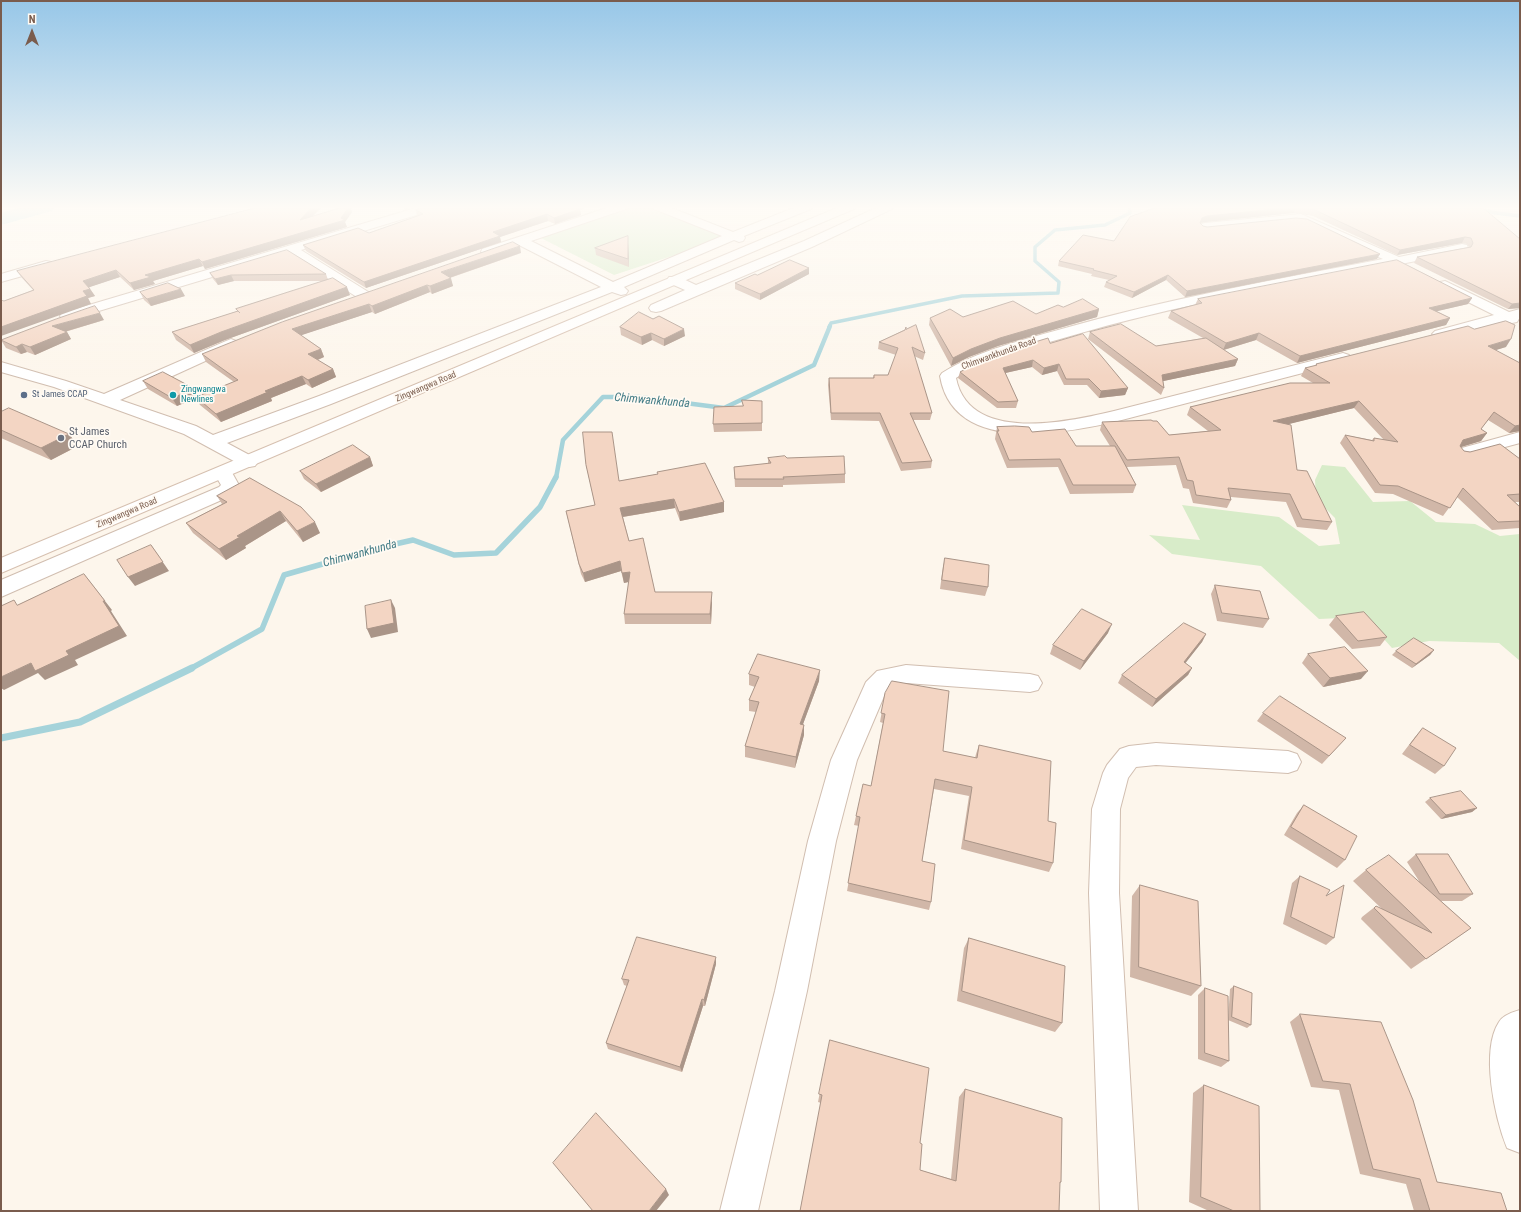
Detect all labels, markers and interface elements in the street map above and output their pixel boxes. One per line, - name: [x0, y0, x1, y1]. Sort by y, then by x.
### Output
- north arrow: [12, 12, 52, 52]
- text: N: [29, 13, 35, 26]
- street label: Chimwankhunda Road: [960, 335, 1038, 373]
- street label: Zingwangwa Road: [394, 369, 458, 405]
- place label: Zingwangwa Newlines: [181, 385, 226, 406]
- marker: St James CCAP: [19, 390, 29, 400]
- place label: St James CCAP: [32, 390, 88, 400]
- marker: Zingwangwa Newlines: [168, 390, 178, 400]
- water label: Chimwankhunda: [614, 391, 690, 411]
- place label: St James CCAP Church: [69, 425, 127, 451]
- marker: St James CCAP Church: [56, 433, 66, 443]
- street label: Zingwangwa Road: [95, 495, 159, 531]
- water label: Chimwankhunda: [321, 537, 399, 571]

